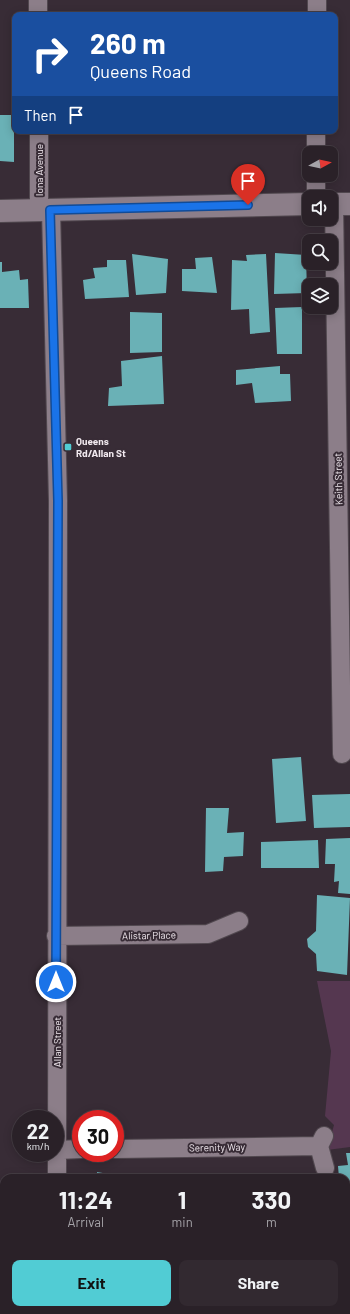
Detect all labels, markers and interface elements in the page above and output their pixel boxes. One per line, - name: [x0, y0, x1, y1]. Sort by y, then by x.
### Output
- text: 260 m: [90, 26, 166, 60]
- icon: right: [24, 28, 76, 80]
- text: Queens Road: [90, 60, 191, 82]
- icon: arrive: [65, 104, 87, 126]
- text: Then: [24, 106, 57, 124]
- street label: Iona Avenue: [33, 144, 45, 196]
- north arrow: [302, 146, 338, 182]
- map controls: [302, 146, 338, 314]
- pin: [231, 164, 265, 205]
- icon: arrive: [237, 170, 259, 192]
- button: sound: [302, 190, 338, 226]
- button: search: [302, 234, 338, 270]
- button: layers: [302, 278, 338, 314]
- place label: Queens Rd/Allan St: [76, 435, 126, 459]
- marker: Queens Rd/Allan St: [63, 442, 73, 452]
- street label: Keith Street: [332, 452, 344, 505]
- street label: Alistar Place: [122, 929, 176, 941]
- position arrow: [35, 961, 77, 1003]
- street label: Allan Street: [51, 1016, 63, 1067]
- speed limit sign: 30: [72, 1110, 124, 1162]
- text: 22: [27, 1119, 49, 1143]
- text: km/h: [27, 1140, 49, 1152]
- street label: Serenity Way: [189, 1141, 246, 1153]
- text: 11:24: [59, 1185, 113, 1214]
- text: 1: [178, 1185, 186, 1214]
- text: 330: [252, 1185, 291, 1214]
- text: Arrival: [68, 1214, 104, 1230]
- text: min: [172, 1214, 193, 1230]
- text: m: [266, 1214, 277, 1230]
- button: Exit: [12, 1260, 171, 1306]
- button: Share: [179, 1260, 338, 1306]

